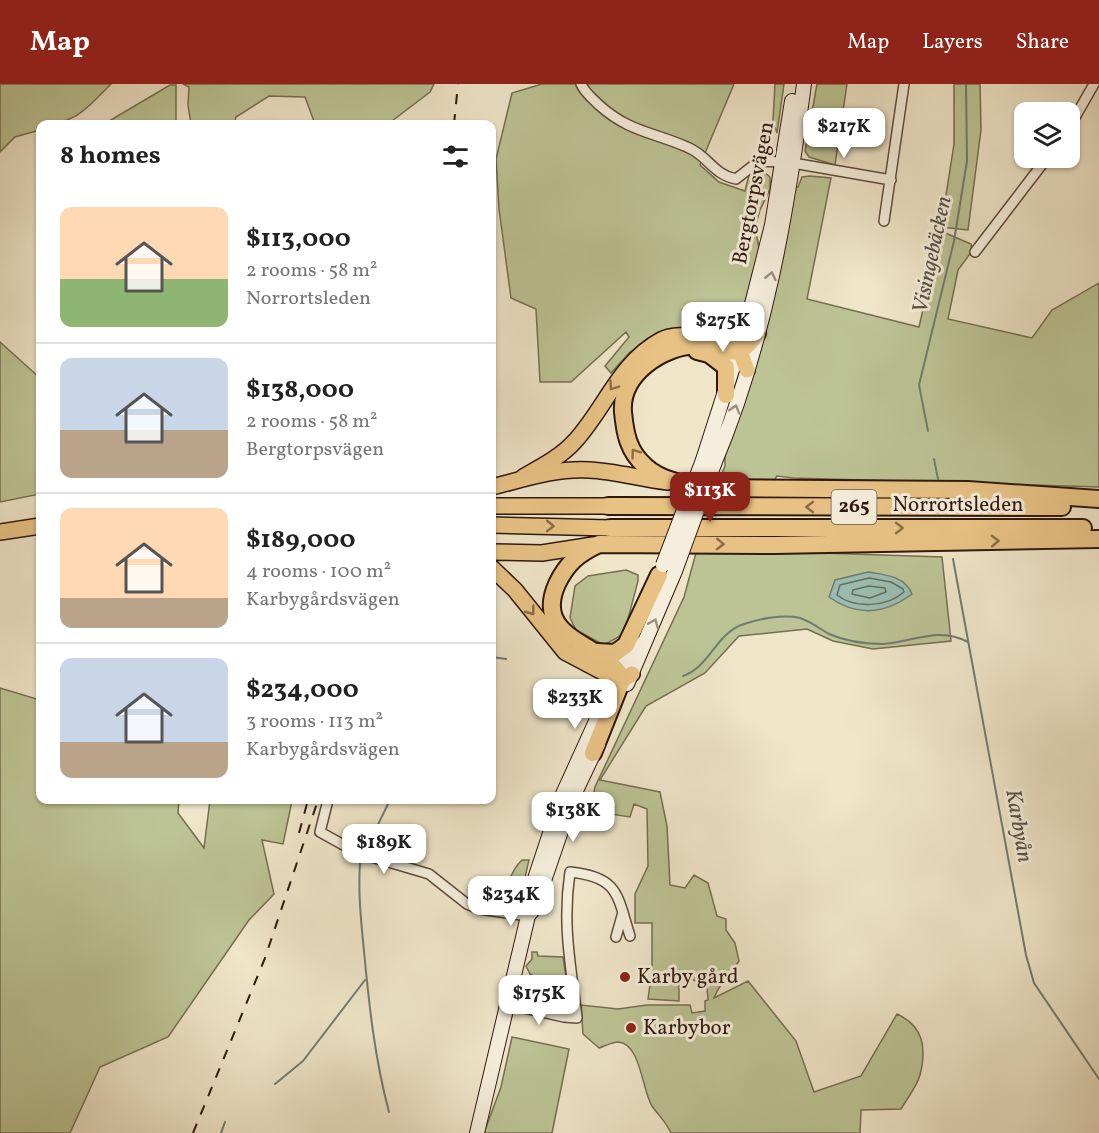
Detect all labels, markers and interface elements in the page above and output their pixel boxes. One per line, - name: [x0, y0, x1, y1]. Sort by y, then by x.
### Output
- text: Map: [30, 23, 90, 62]
- text: Map: [847, 28, 889, 57]
- text: Layers: [922, 28, 983, 57]
- text: Share: [1016, 28, 1069, 57]
- map controls: [1014, 102, 1080, 168]
- button: layers: [1014, 102, 1080, 168]
- pin: $217K: [802, 108, 886, 159]
- text: $217K: [817, 113, 871, 141]
- street label: Bergtorpsvägen: [726, 119, 782, 267]
- text: 8 homes: [60, 138, 161, 174]
- icon: filters: [439, 140, 472, 173]
- water label: Visingebäcken: [905, 193, 961, 317]
- text: $113,000: [246, 221, 351, 257]
- icon: home: [108, 231, 180, 303]
- text: 2 rooms · 58 m²: [246, 257, 377, 285]
- one-way arrow: [763, 271, 776, 281]
- text: Norrortsleden: [246, 285, 371, 313]
- pin: $275K: [681, 302, 765, 353]
- text: $275K: [696, 307, 750, 335]
- text: $138,000: [246, 372, 354, 408]
- one-way arrow: [609, 380, 620, 391]
- icon: home: [108, 382, 180, 454]
- one-way arrow: [728, 404, 740, 415]
- text: 2 rooms · 58 m²: [246, 408, 377, 436]
- text: Bergtorpsvägen: [246, 436, 384, 464]
- one-way arrow: [631, 448, 642, 459]
- pin: $113K: [668, 472, 752, 523]
- text: $113K: [684, 477, 736, 505]
- road number: 265: [832, 490, 876, 524]
- street label: Norrortsleden: [892, 491, 1024, 520]
- one-way arrow: [805, 501, 814, 513]
- one-way arrow: [546, 520, 555, 533]
- text: $189,000: [246, 522, 356, 558]
- one-way arrow: [895, 522, 904, 534]
- icon: home: [108, 532, 180, 604]
- one-way arrow: [991, 535, 1000, 547]
- one-way arrow: [716, 538, 725, 550]
- text: 4 rooms · 100 m²: [246, 558, 391, 586]
- text: Karbygårdsvägen: [246, 586, 400, 614]
- one-way arrow: [524, 605, 535, 616]
- one-way arrow: [647, 618, 659, 629]
- text: $234,000: [246, 672, 359, 708]
- pin: $233K: [533, 679, 617, 730]
- icon: home: [108, 682, 180, 754]
- text: $233K: [547, 684, 603, 712]
- text: 3 rooms · 113 m²: [246, 708, 383, 736]
- text: Karbygårdsvägen: [246, 736, 400, 764]
- water label: Karbyån: [996, 787, 1040, 865]
- pin: $138K: [531, 792, 615, 843]
- text: $138K: [546, 797, 600, 825]
- pin: $189K: [342, 824, 426, 875]
- text: $189K: [356, 829, 412, 857]
- pin: $234K: [469, 876, 553, 927]
- text: $234K: [482, 881, 540, 909]
- place label: Karby gård: [637, 963, 739, 992]
- marker: Karby gård: [618, 970, 632, 984]
- pin: $175K: [497, 975, 581, 1026]
- text: $175K: [513, 980, 565, 1008]
- place label: Karbybor: [643, 1014, 731, 1043]
- marker: Karbybor: [624, 1021, 638, 1035]

